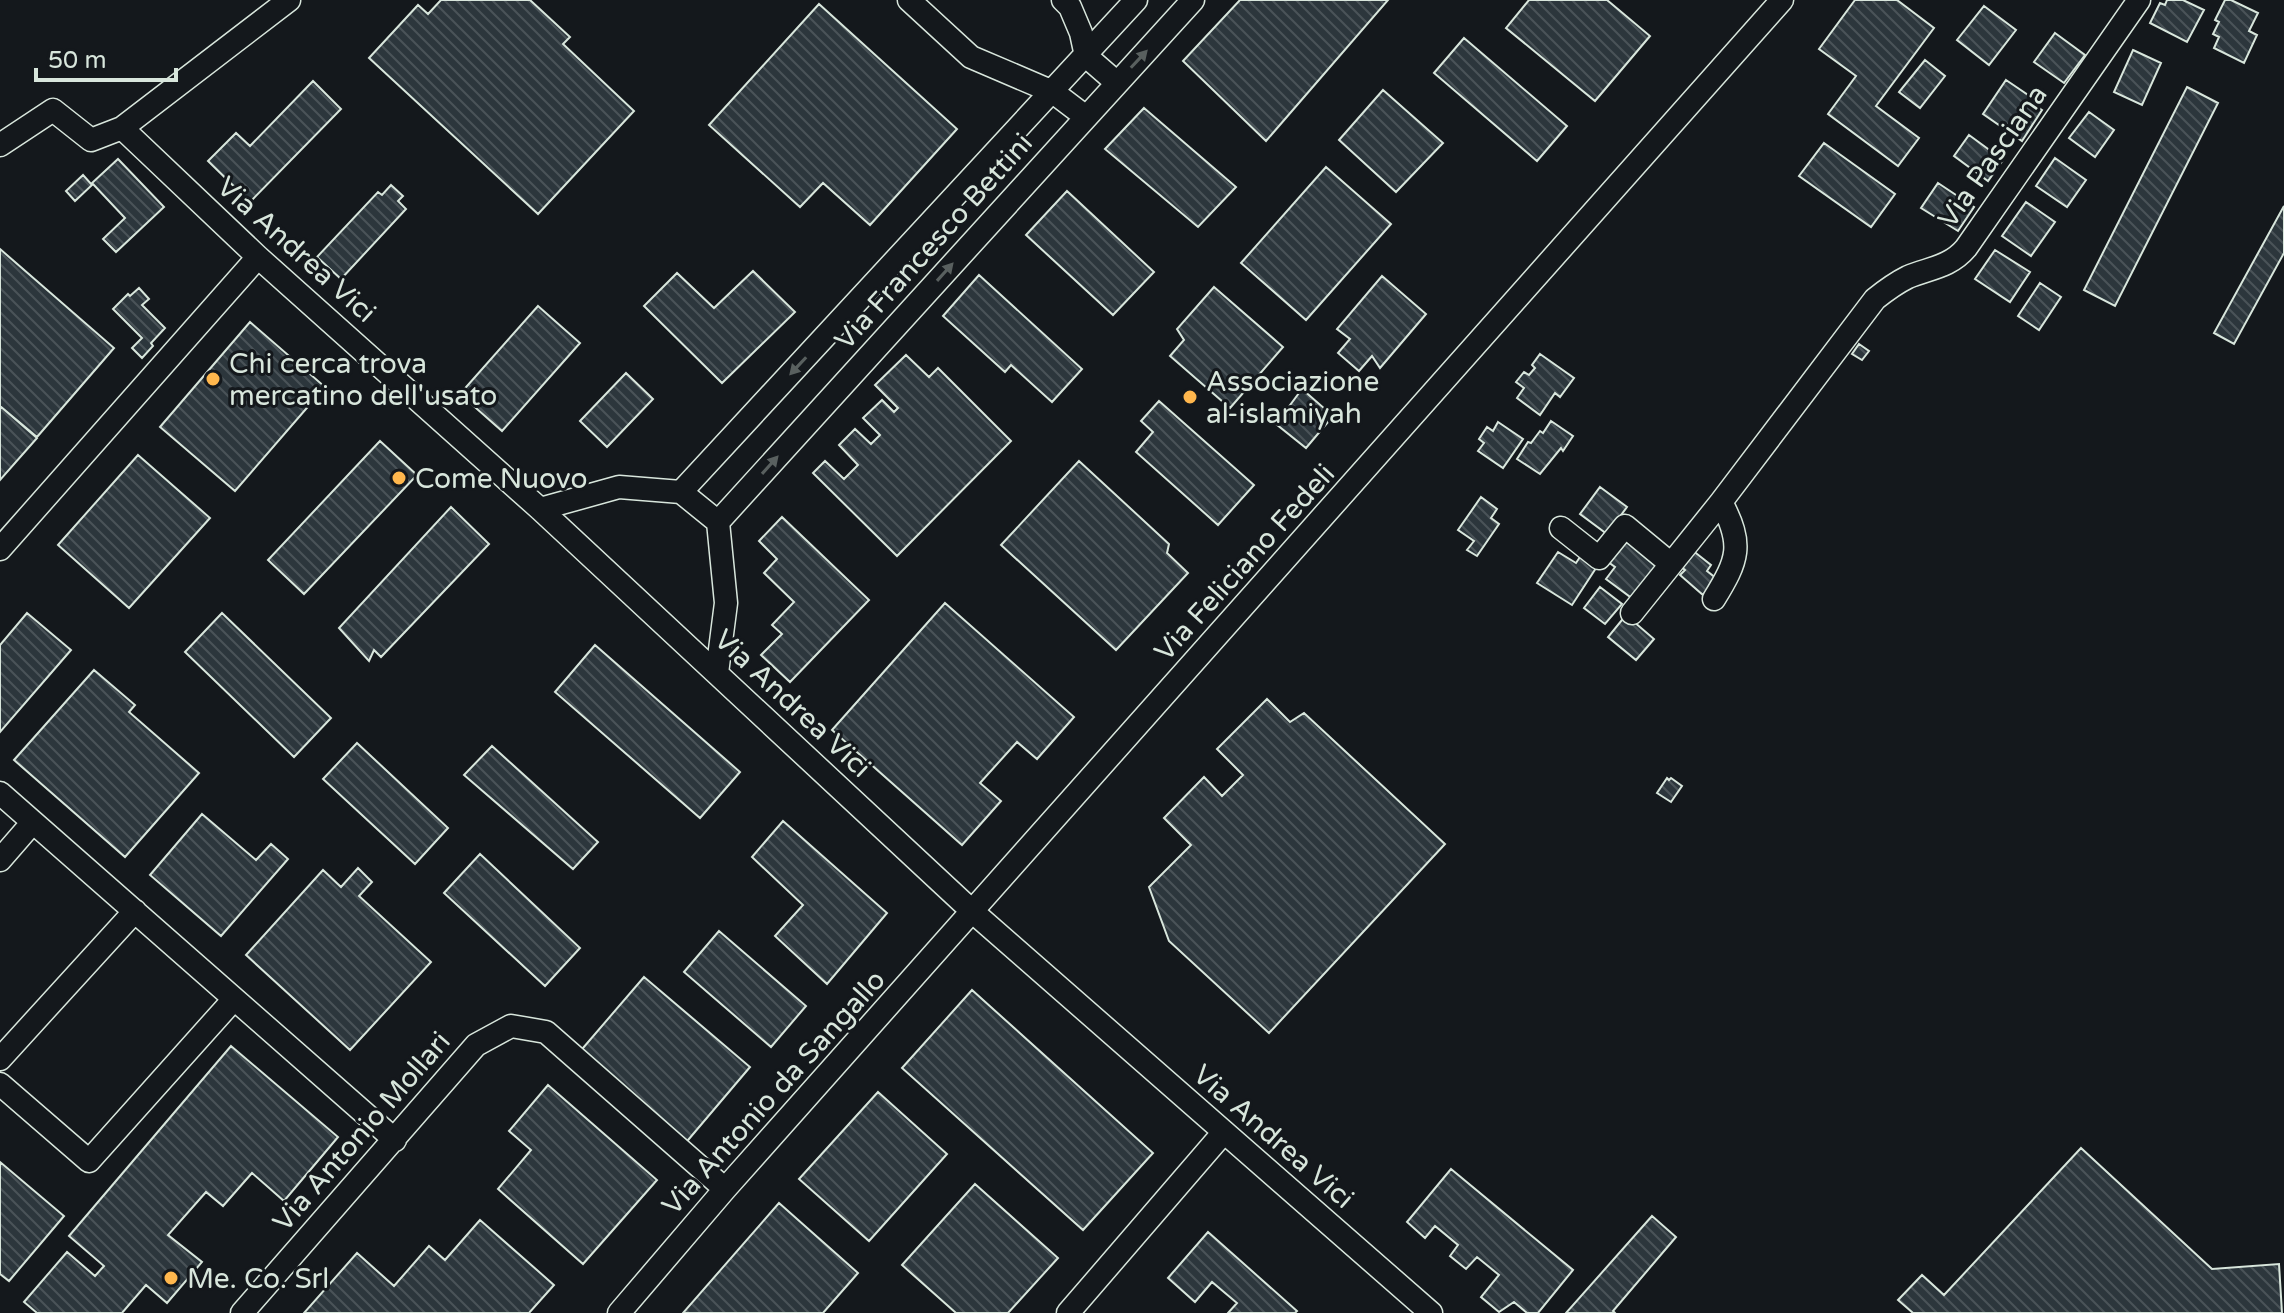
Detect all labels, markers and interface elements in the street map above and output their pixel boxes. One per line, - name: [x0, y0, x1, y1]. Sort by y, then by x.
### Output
- scale bar: [36, 32, 176, 82]
- text: 50 m: [48, 46, 106, 75]
- one-way arrow: [1129, 50, 1147, 69]
- street label: Via Pasciana: [1931, 78, 2055, 235]
- street label: Via Francesco Bettini: [828, 126, 1040, 357]
- street label: Via Andrea Vici: [210, 170, 383, 330]
- one-way arrow: [935, 263, 953, 282]
- place label: Chi cerca trova mercatino dell'usato: [229, 347, 497, 413]
- one-way arrow: [790, 356, 808, 375]
- place label: Associazione al-islamiyah: [1206, 365, 1379, 431]
- marker: Chi cerca trova mercatino dell'usato: [204, 370, 222, 388]
- marker: Associazione al-islamiyah: [1181, 388, 1199, 406]
- one-way arrow: [761, 455, 778, 475]
- street label: Via Feliciano Fedeli: [1147, 457, 1342, 668]
- place label: Come Nuovo: [415, 462, 588, 496]
- marker: Come Nuovo: [390, 469, 408, 487]
- street label: Via Andrea Vici: [707, 622, 878, 785]
- street label: Via Antonio da Sangallo: [655, 963, 893, 1222]
- street label: Via Antonio Mollari: [266, 1025, 458, 1238]
- street label: Via Andrea Vici: [1186, 1058, 1361, 1216]
- place label: Me. Co. Srl: [187, 1262, 329, 1296]
- marker: Me. Co. Srl: [162, 1269, 180, 1287]

